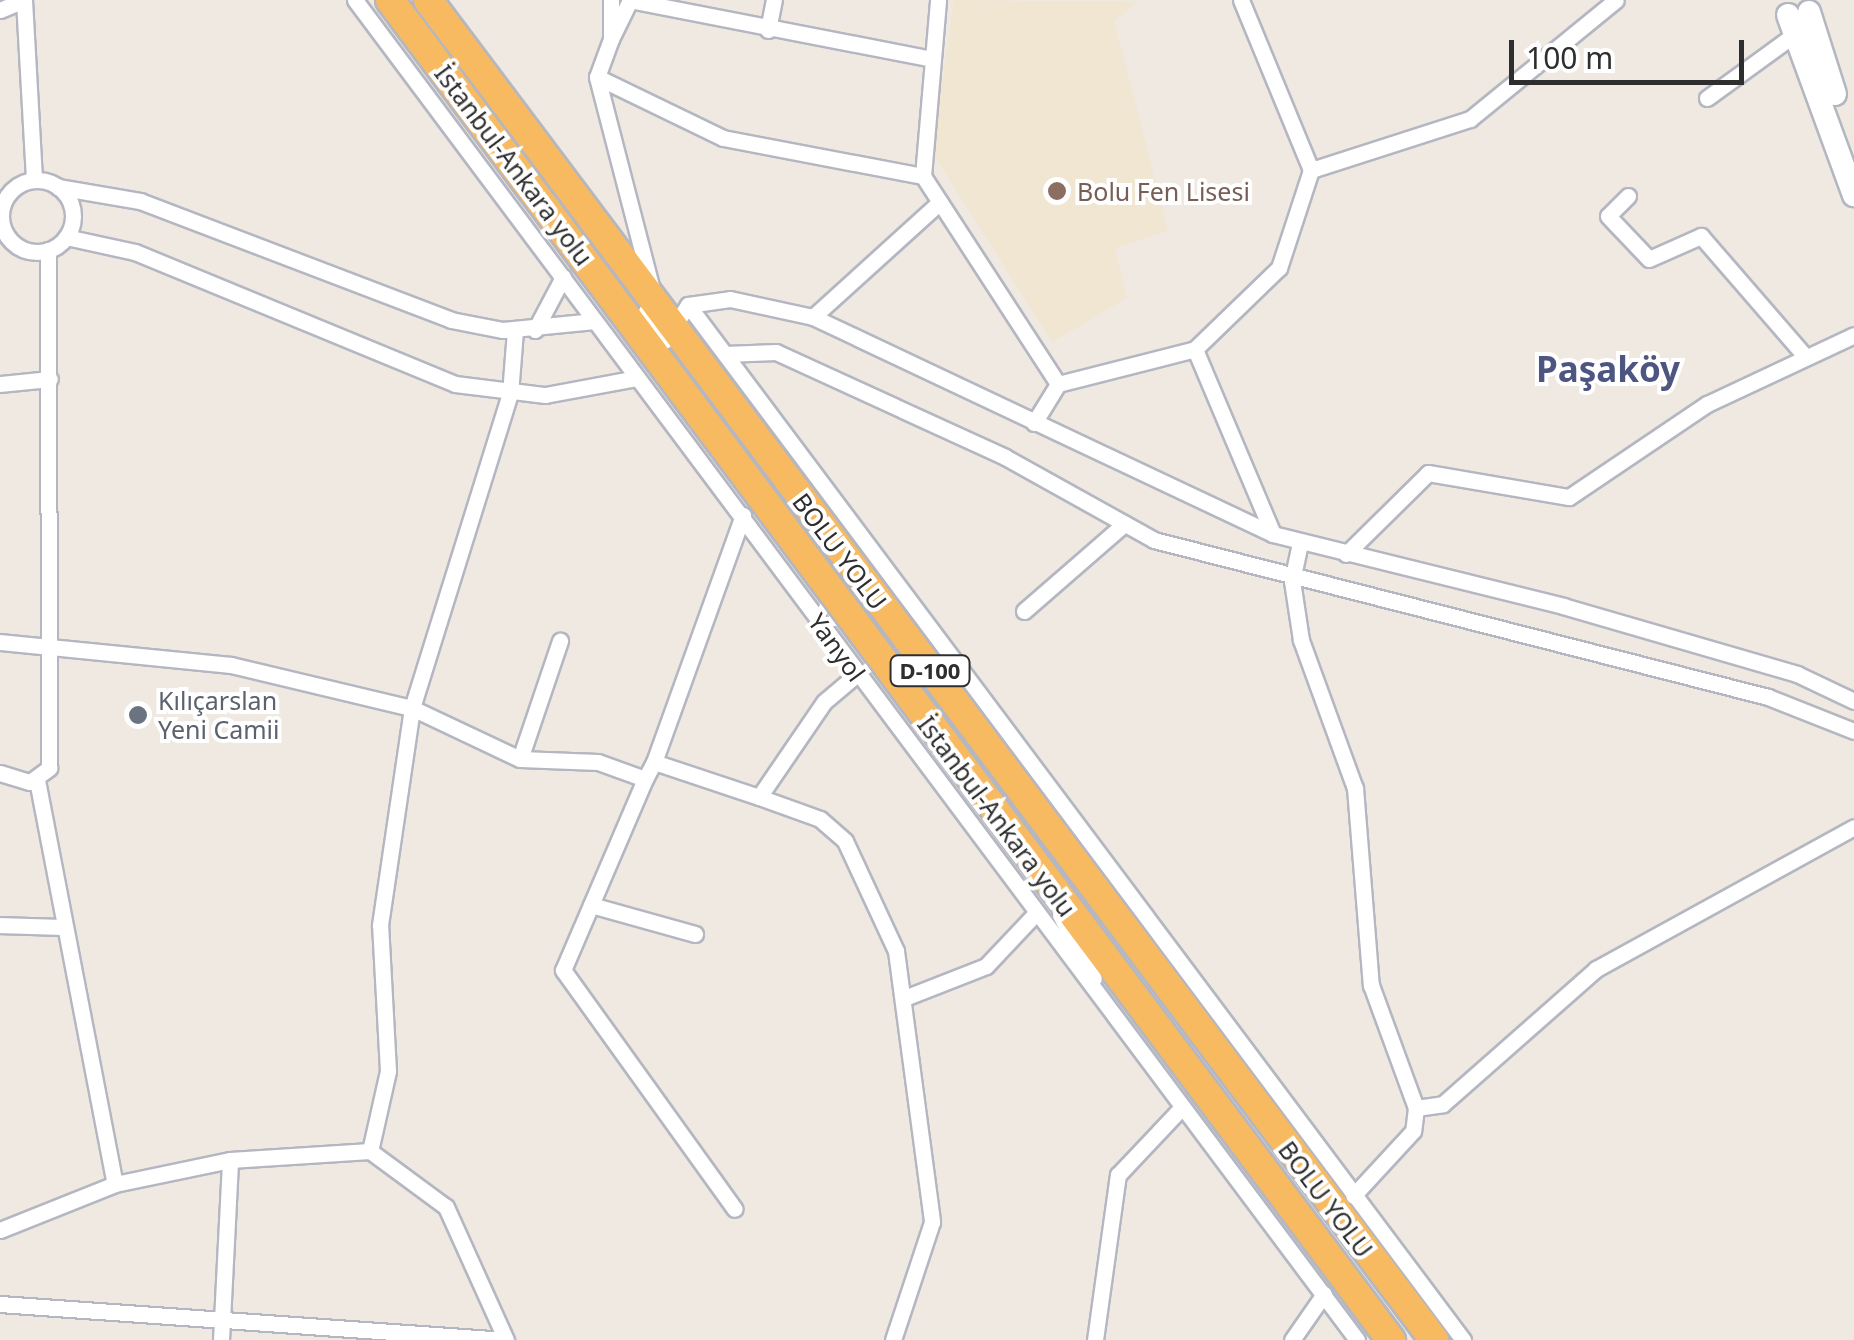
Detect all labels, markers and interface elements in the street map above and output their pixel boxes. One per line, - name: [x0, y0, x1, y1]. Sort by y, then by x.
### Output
- scale bar: [1514, 20, 1749, 82]
- text: 100 m: [1526, 37, 1613, 78]
- street label: İstanbul-Ankara yolu: [429, 59, 599, 271]
- place label: Bolu Fen Lisesi: [1077, 176, 1250, 206]
- marker: Bolu Fen Lisesi: [1046, 180, 1068, 202]
- district label: Paşaköy: [1536, 348, 1680, 390]
- street label: BOLU YOLU: [787, 487, 893, 615]
- street label: Yanyol: [802, 607, 872, 687]
- road number: D-100: [888, 654, 972, 688]
- place label: Kılıçarslan Yeni Camii: [158, 686, 279, 745]
- marker: Kılıçarslan Yeni Camii: [127, 704, 149, 726]
- street label: İstanbul-Ankara yolu: [912, 710, 1082, 922]
- street label: BOLU YOLU: [1273, 1135, 1379, 1263]

